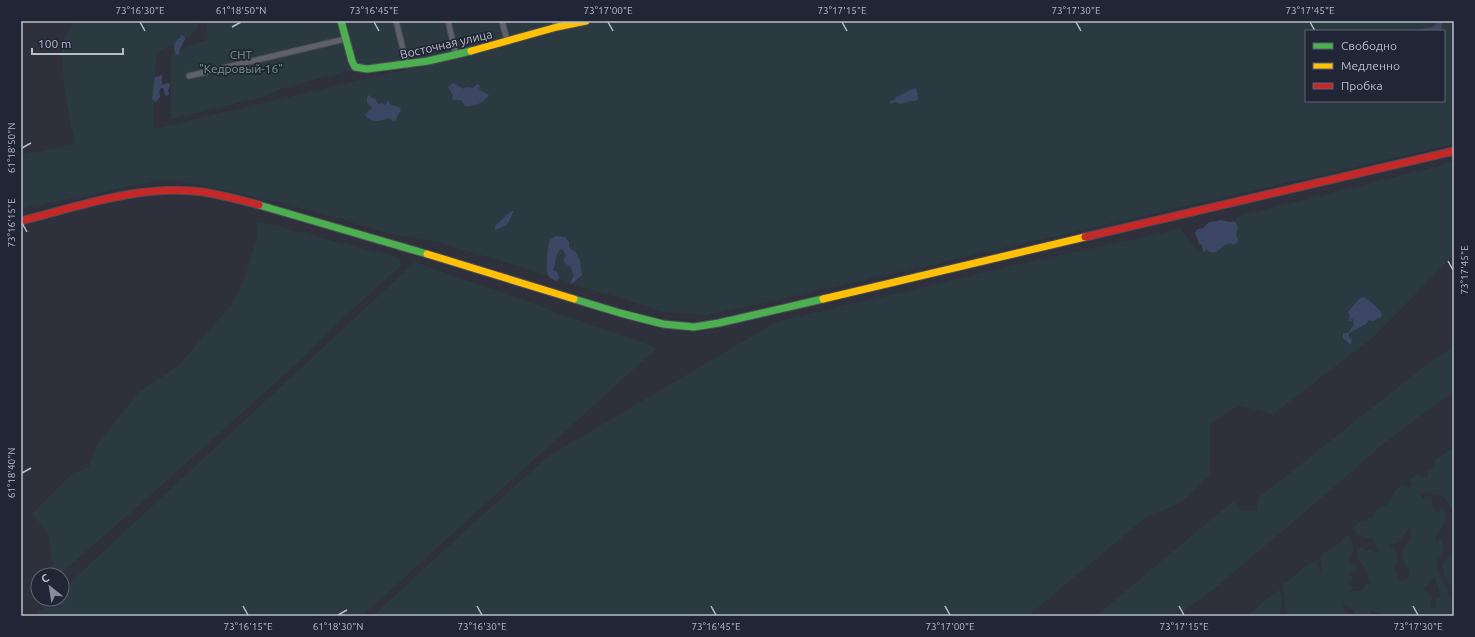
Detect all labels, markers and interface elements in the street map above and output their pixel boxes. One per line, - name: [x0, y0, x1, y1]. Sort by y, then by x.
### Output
- text: 73°16'30"E: [115, 5, 165, 16]
- text: 61°18'50"N: [216, 5, 266, 16]
- text: 73°16'45"E: [349, 5, 399, 16]
- text: 73°17'00"E: [583, 5, 633, 16]
- text: 73°17'15"E: [817, 5, 867, 16]
- text: 73°17'30"E: [1051, 5, 1101, 16]
- text: 73°17'45"E: [1285, 5, 1335, 16]
- street label: Восточная улица: [399, 27, 493, 61]
- scale bar: [32, 30, 123, 56]
- legend: [1305, 30, 1445, 102]
- text: 100 m: [38, 37, 71, 50]
- text: Свободно: [1341, 39, 1397, 52]
- park label: СНТ "Кедровый-16": [199, 48, 283, 75]
- text: Медленно: [1341, 59, 1400, 72]
- text: Пробка: [1341, 79, 1383, 92]
- text: 61°18'50"N: [6, 123, 17, 173]
- text: 73°16'15"E: [6, 198, 17, 248]
- text: 73°17'45"E: [1459, 245, 1470, 295]
- text: 61°18'40"N: [6, 448, 17, 498]
- north arrow: [30, 567, 70, 607]
- text: С: [39, 571, 51, 585]
- text: 73°16'15"E: [223, 621, 273, 632]
- text: 61°18'30"N: [313, 621, 363, 632]
- text: 73°16'30"E: [457, 621, 507, 632]
- text: 73°16'45"E: [691, 621, 741, 632]
- text: 73°17'00"E: [925, 621, 975, 632]
- text: 73°17'15"E: [1159, 621, 1209, 632]
- text: 73°17'30"E: [1393, 621, 1443, 632]

